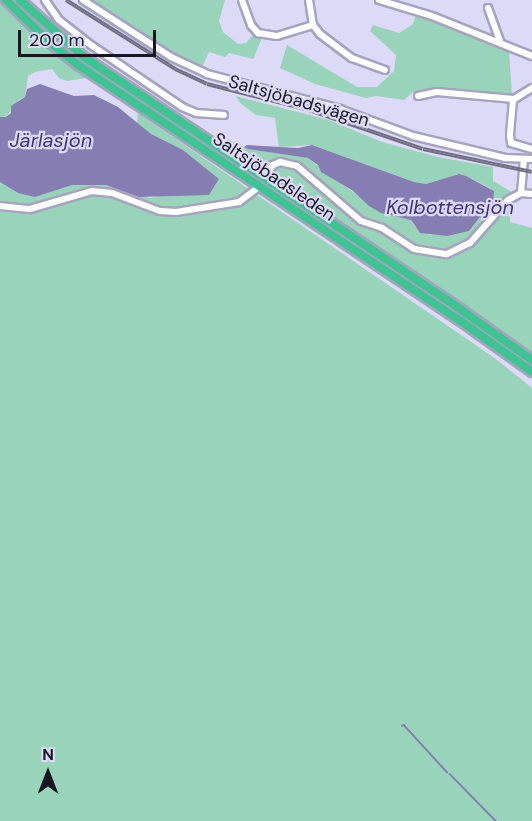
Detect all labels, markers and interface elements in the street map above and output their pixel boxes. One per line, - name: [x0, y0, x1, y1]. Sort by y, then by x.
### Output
- scale bar: [21, 18, 159, 56]
- text: 200 m: [29, 28, 85, 52]
- street label: Saltsjöbadsvägen: [226, 71, 372, 131]
- water label: Järlasjön: [10, 128, 92, 152]
- street label: Saltsjöbadsleden: [209, 128, 339, 226]
- water label: Kolbottensjön: [386, 195, 514, 219]
- north arrow: [18, 743, 78, 803]
- text: N: [42, 744, 54, 765]

